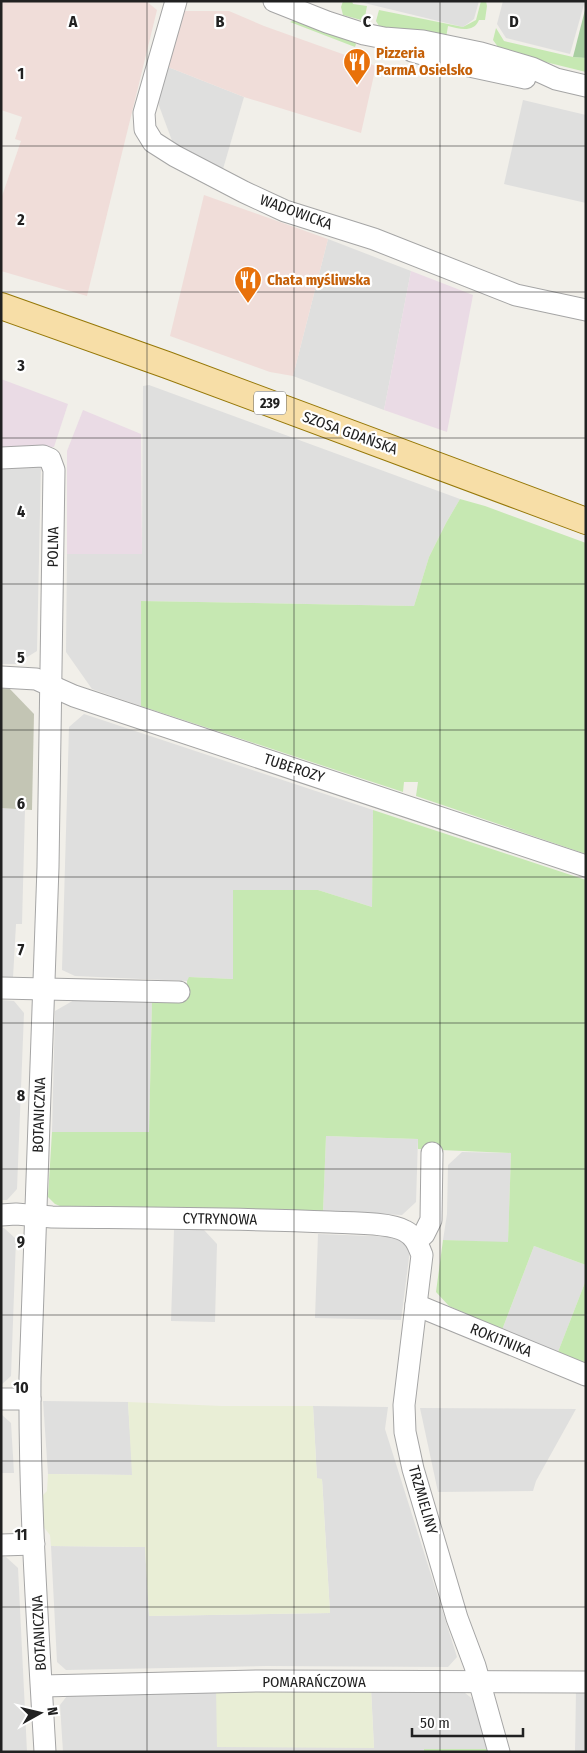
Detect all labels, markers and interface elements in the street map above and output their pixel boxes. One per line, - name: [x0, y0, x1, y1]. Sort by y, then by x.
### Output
- text: A: [68, 12, 78, 31]
- text: B: [216, 12, 225, 31]
- text: C: [363, 12, 372, 31]
- text: D: [509, 12, 519, 31]
- place label: Pizzeria ParmA Osielsko: [376, 44, 473, 79]
- restaurant icon: Pizzeria ParmA Osielsko: [342, 47, 372, 86]
- text: 1: [18, 64, 24, 83]
- street label: WADOWICKA: [257, 191, 335, 233]
- text: 2: [16, 210, 25, 229]
- restaurant icon: Chata myśliwska: [233, 265, 263, 304]
- place label: Chata myśliwska: [267, 271, 371, 289]
- text: 3: [16, 356, 25, 375]
- road number: 239: [254, 392, 286, 414]
- street label: SZOSA GDAŃSKA: [300, 408, 400, 459]
- text: 4: [17, 502, 25, 521]
- street label: POLNA: [44, 526, 62, 568]
- text: 5: [17, 648, 25, 667]
- street label: TUBEROZY: [261, 750, 327, 786]
- text: 6: [17, 794, 25, 813]
- text: 7: [18, 940, 25, 959]
- street label: BOTANICZNA: [29, 1077, 49, 1153]
- text: 8: [17, 1086, 26, 1105]
- street label: CYTRYNOWA: [183, 1209, 258, 1229]
- text: 9: [17, 1232, 25, 1251]
- street label: ROKITNIKA: [467, 1319, 535, 1361]
- text: 10: [13, 1378, 29, 1397]
- street label: TRZMIELINY: [405, 1464, 442, 1537]
- text: 11: [14, 1525, 28, 1544]
- street label: BOTANICZNA: [28, 1595, 50, 1671]
- street label: POMARAŃCZOWA: [262, 1673, 366, 1691]
- north arrow: [15, 1688, 65, 1738]
- text: N: [43, 1706, 61, 1717]
- scale bar: [412, 1706, 523, 1738]
- text: 50 m: [420, 1714, 450, 1732]

